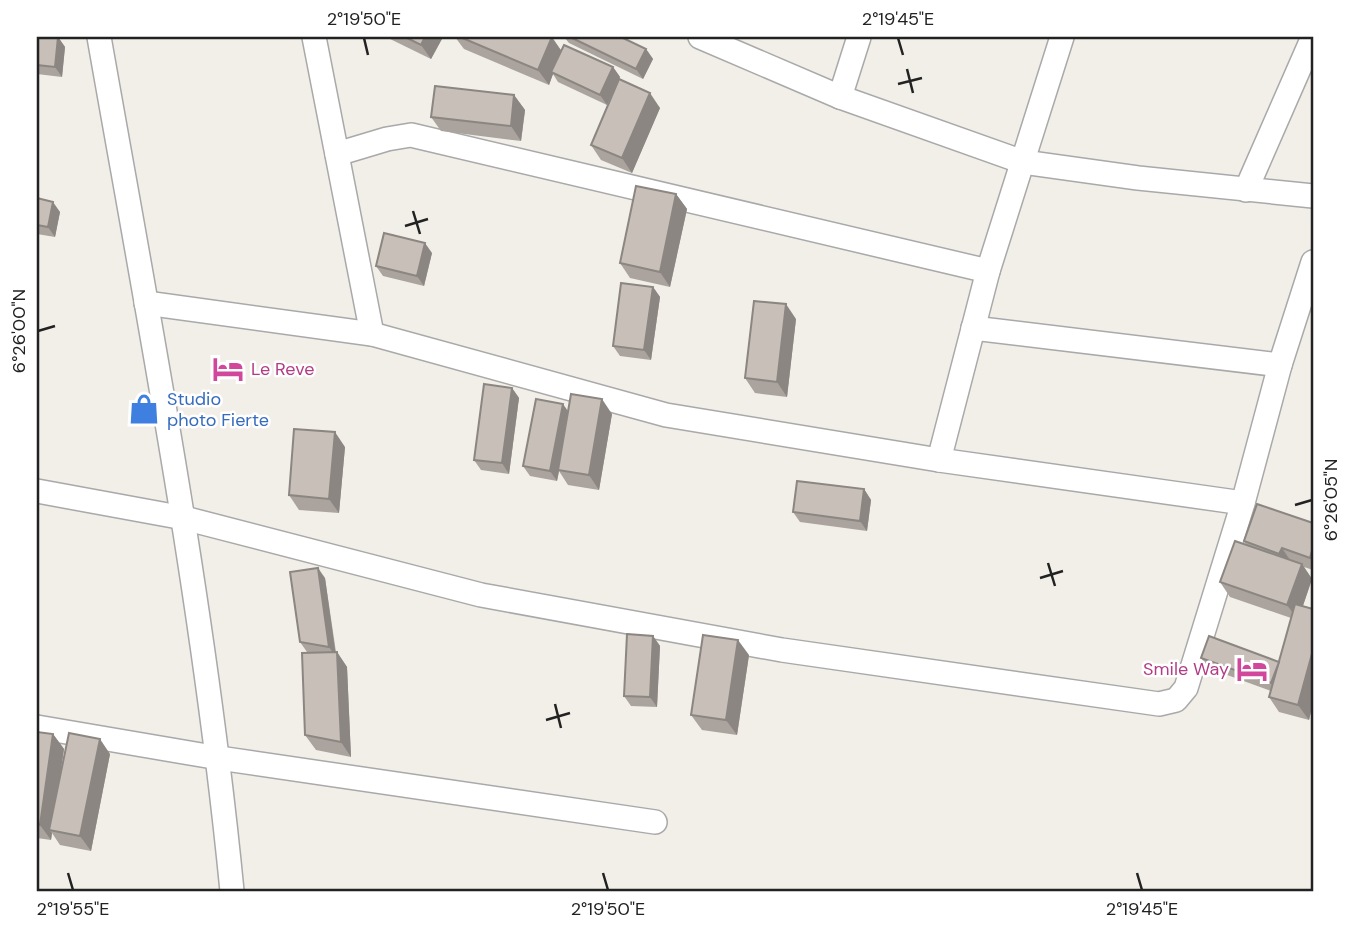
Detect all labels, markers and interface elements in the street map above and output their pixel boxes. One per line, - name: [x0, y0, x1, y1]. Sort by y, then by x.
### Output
- text: 2°19'50"E: [327, 7, 401, 31]
- text: 2°19'45"E: [862, 7, 934, 31]
- text: 6°26'00"N: [7, 289, 31, 373]
- hotel icon: Le Reve: [211, 352, 245, 386]
- place label: Le Reve: [251, 357, 314, 381]
- place label: Studio photo Fierte: [167, 387, 269, 432]
- shop icon: Studio photo Fierte: [127, 392, 161, 426]
- text: 6°26'05"N: [1319, 459, 1343, 541]
- hotel icon: Smile Way: [1235, 652, 1269, 686]
- place label: Smile Way: [1143, 657, 1229, 681]
- text: 2°19'55"E: [37, 897, 109, 921]
- text: 2°19'50"E: [571, 897, 645, 921]
- text: 2°19'45"E: [1106, 897, 1178, 921]

